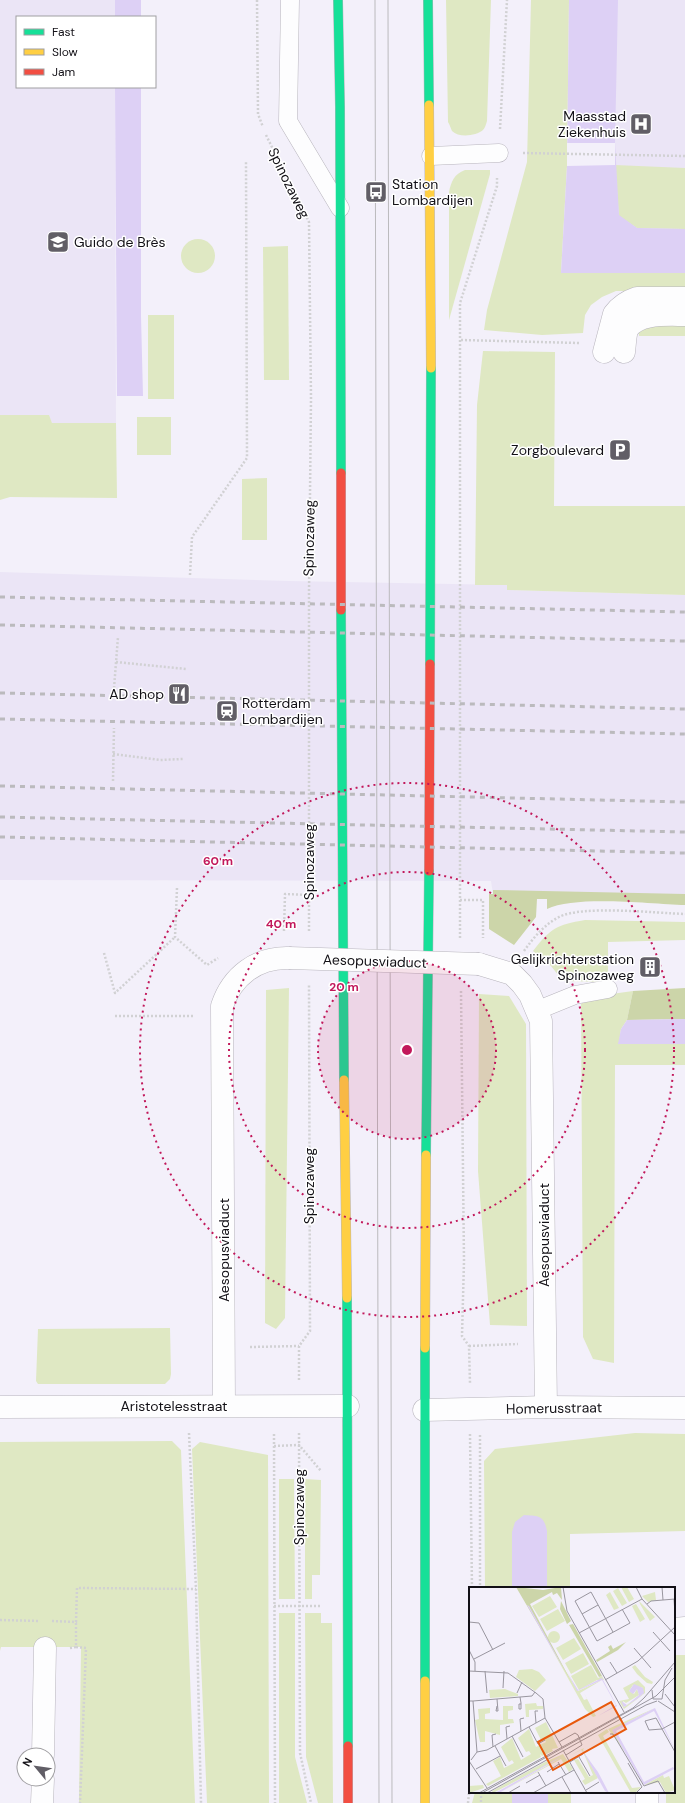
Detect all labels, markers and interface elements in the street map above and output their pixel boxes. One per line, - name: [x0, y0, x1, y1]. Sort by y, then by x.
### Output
- legend: [16, 16, 156, 88]
- text: Fast: [52, 24, 75, 40]
- text: Slow: [52, 44, 78, 60]
- text: Jam: [52, 64, 75, 80]
- place label: Maasstad Ziekenhuis: [558, 107, 626, 141]
- hospital icon: Maasstad Ziekenhuis: [628, 111, 654, 137]
- street label: Spinozaweg: [264, 145, 314, 222]
- place label: Station Lombardijen: [392, 175, 473, 209]
- bus stop icon: Station Lombardijen: [363, 179, 389, 205]
- school or university icon: Guido de Brès: [45, 229, 71, 255]
- place label: Guido de Brès: [74, 233, 166, 251]
- parking icon: Zorgboulevard: [607, 437, 633, 463]
- place label: Zorgboulevard: [511, 441, 604, 459]
- street label: Spinozaweg: [299, 499, 319, 576]
- restaurant icon: AD shop: [166, 681, 192, 707]
- place label: AD shop: [109, 685, 164, 703]
- place label: Rotterdam Lombardijen: [242, 694, 323, 728]
- station icon: Rotterdam Lombardijen: [214, 698, 240, 724]
- street label: Spinozaweg: [300, 824, 318, 900]
- text: 60 m: [203, 853, 233, 869]
- text: 40 m: [266, 916, 296, 932]
- street label: Aesopusviaduct: [323, 950, 427, 972]
- place label: Gelijkrichterstation Spinozaweg: [511, 950, 634, 984]
- building icon: Gelijkrichterstation Spinozaweg: [637, 954, 663, 980]
- text: 20 m: [329, 979, 359, 995]
- centre of rings: [400, 1043, 414, 1057]
- street label: Spinozaweg: [300, 1148, 318, 1224]
- street label: Aesopusviaduct: [535, 1183, 553, 1287]
- street label: Aesopusviaduct: [215, 1198, 233, 1302]
- street label: Aristotelesstraat: [120, 1397, 228, 1415]
- street label: Homerusstraat: [506, 1398, 602, 1418]
- street label: Spinozaweg: [290, 1469, 308, 1545]
- inset map: [469, 1587, 675, 1793]
- north arrow: [16, 1747, 56, 1787]
- text: N: [19, 1755, 35, 1769]

